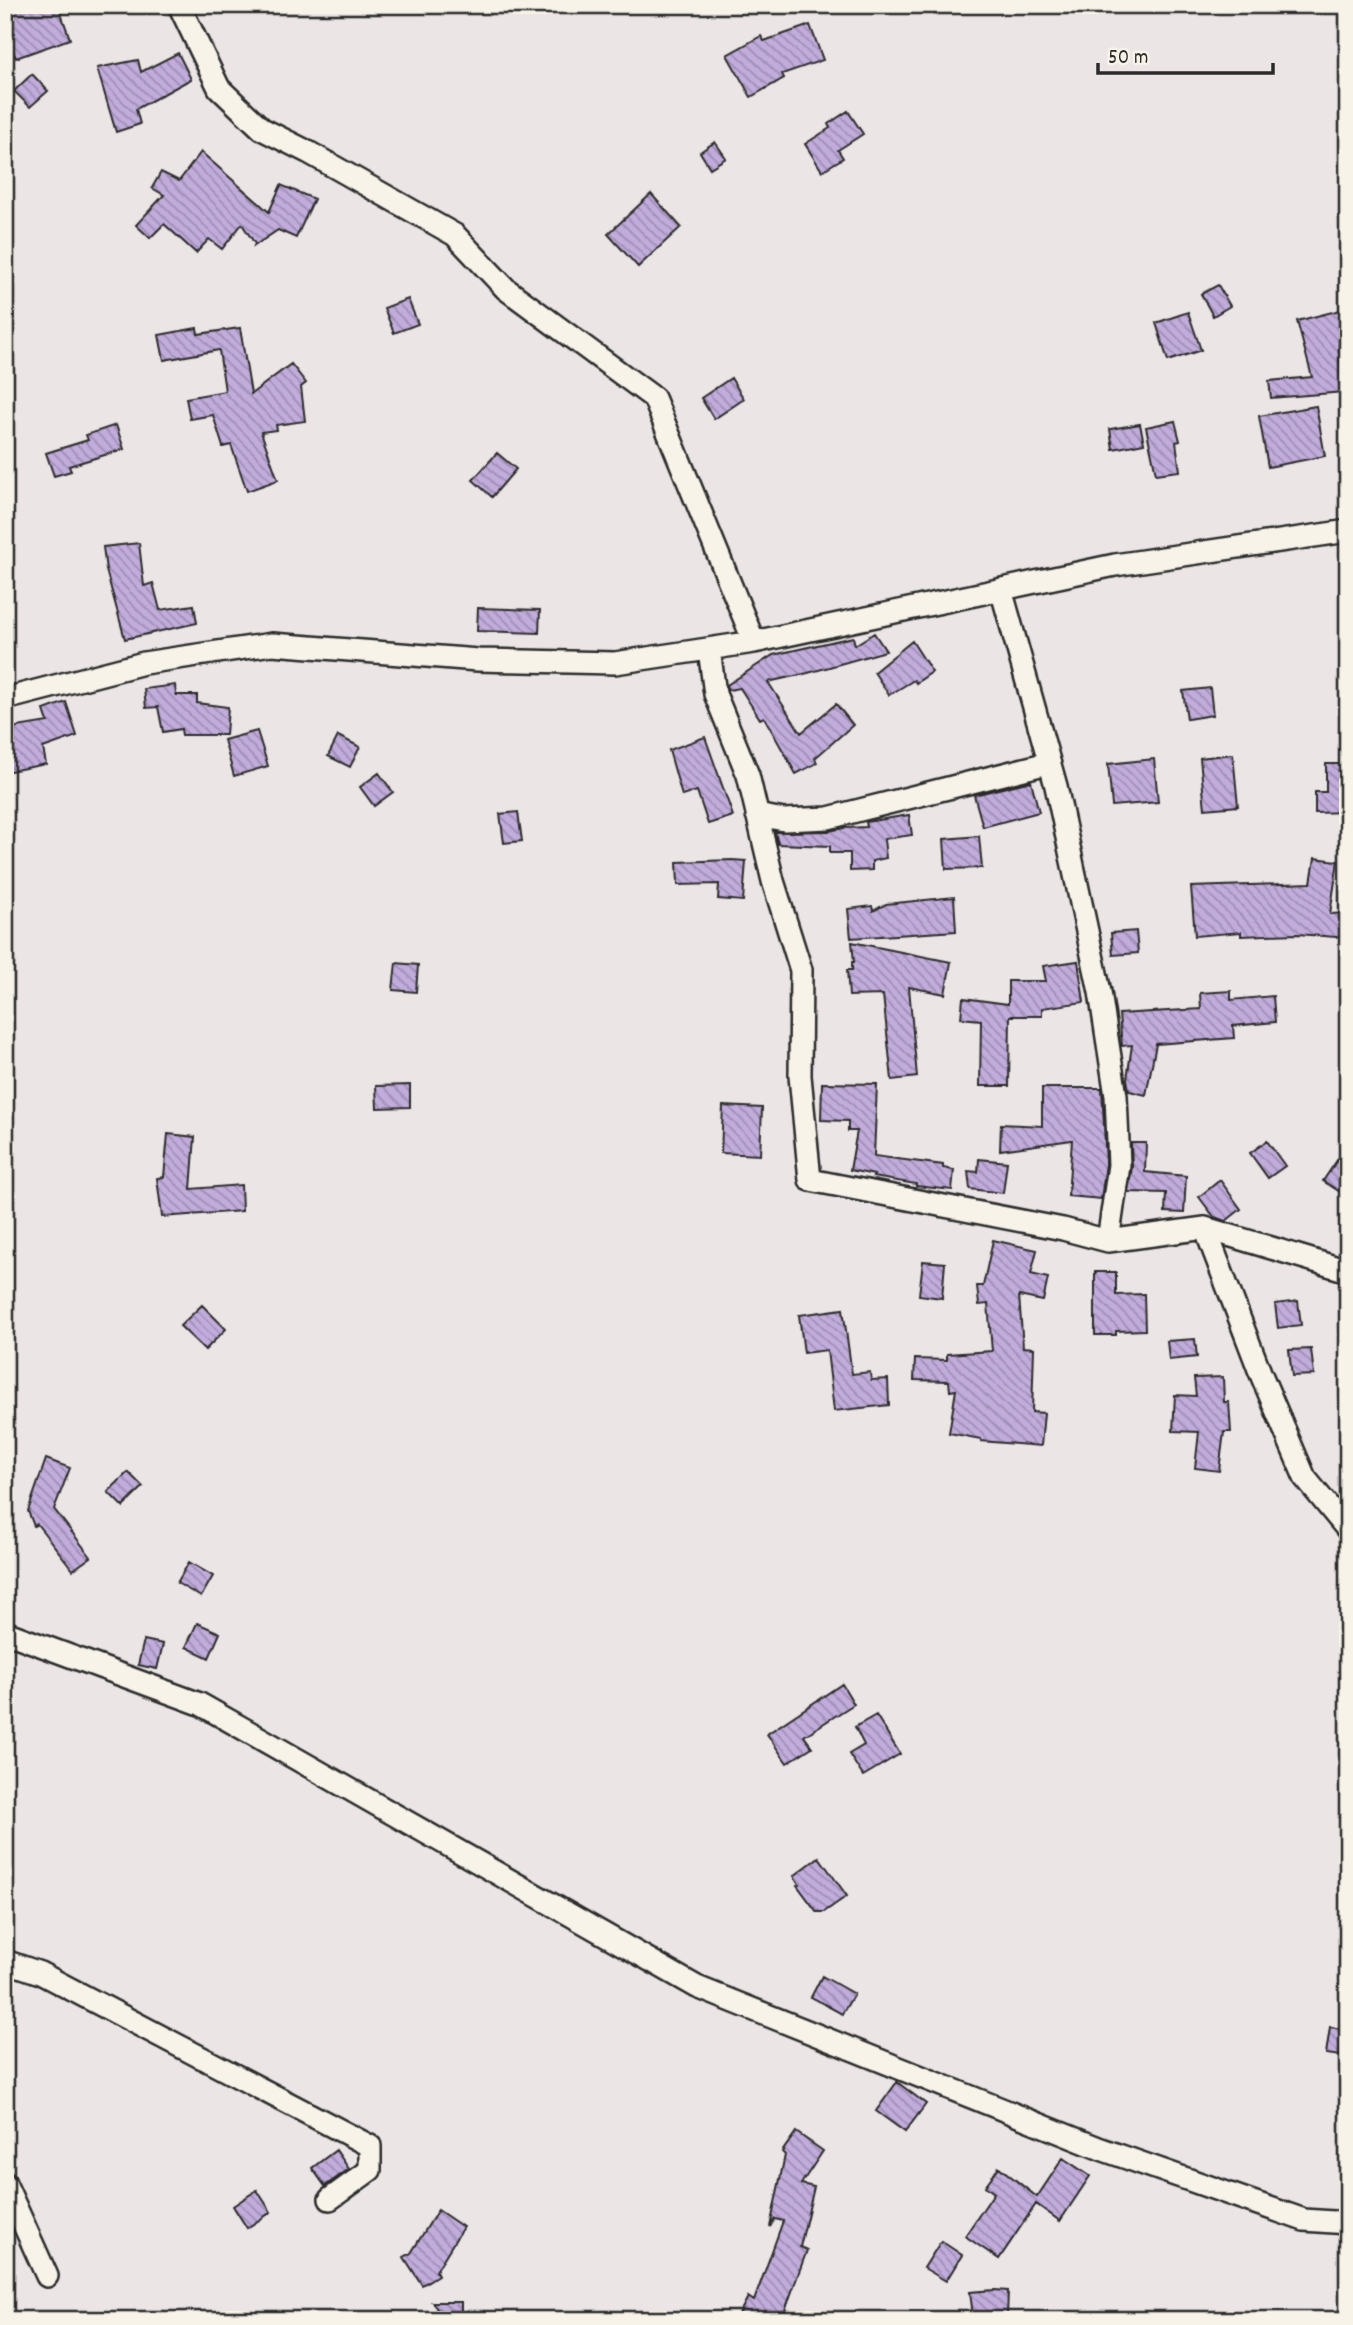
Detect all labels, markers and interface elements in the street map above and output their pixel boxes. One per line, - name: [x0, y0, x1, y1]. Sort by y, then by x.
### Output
- scale bar: [1098, 32, 1272, 76]
- text: 50 m: [1108, 44, 1148, 74]

